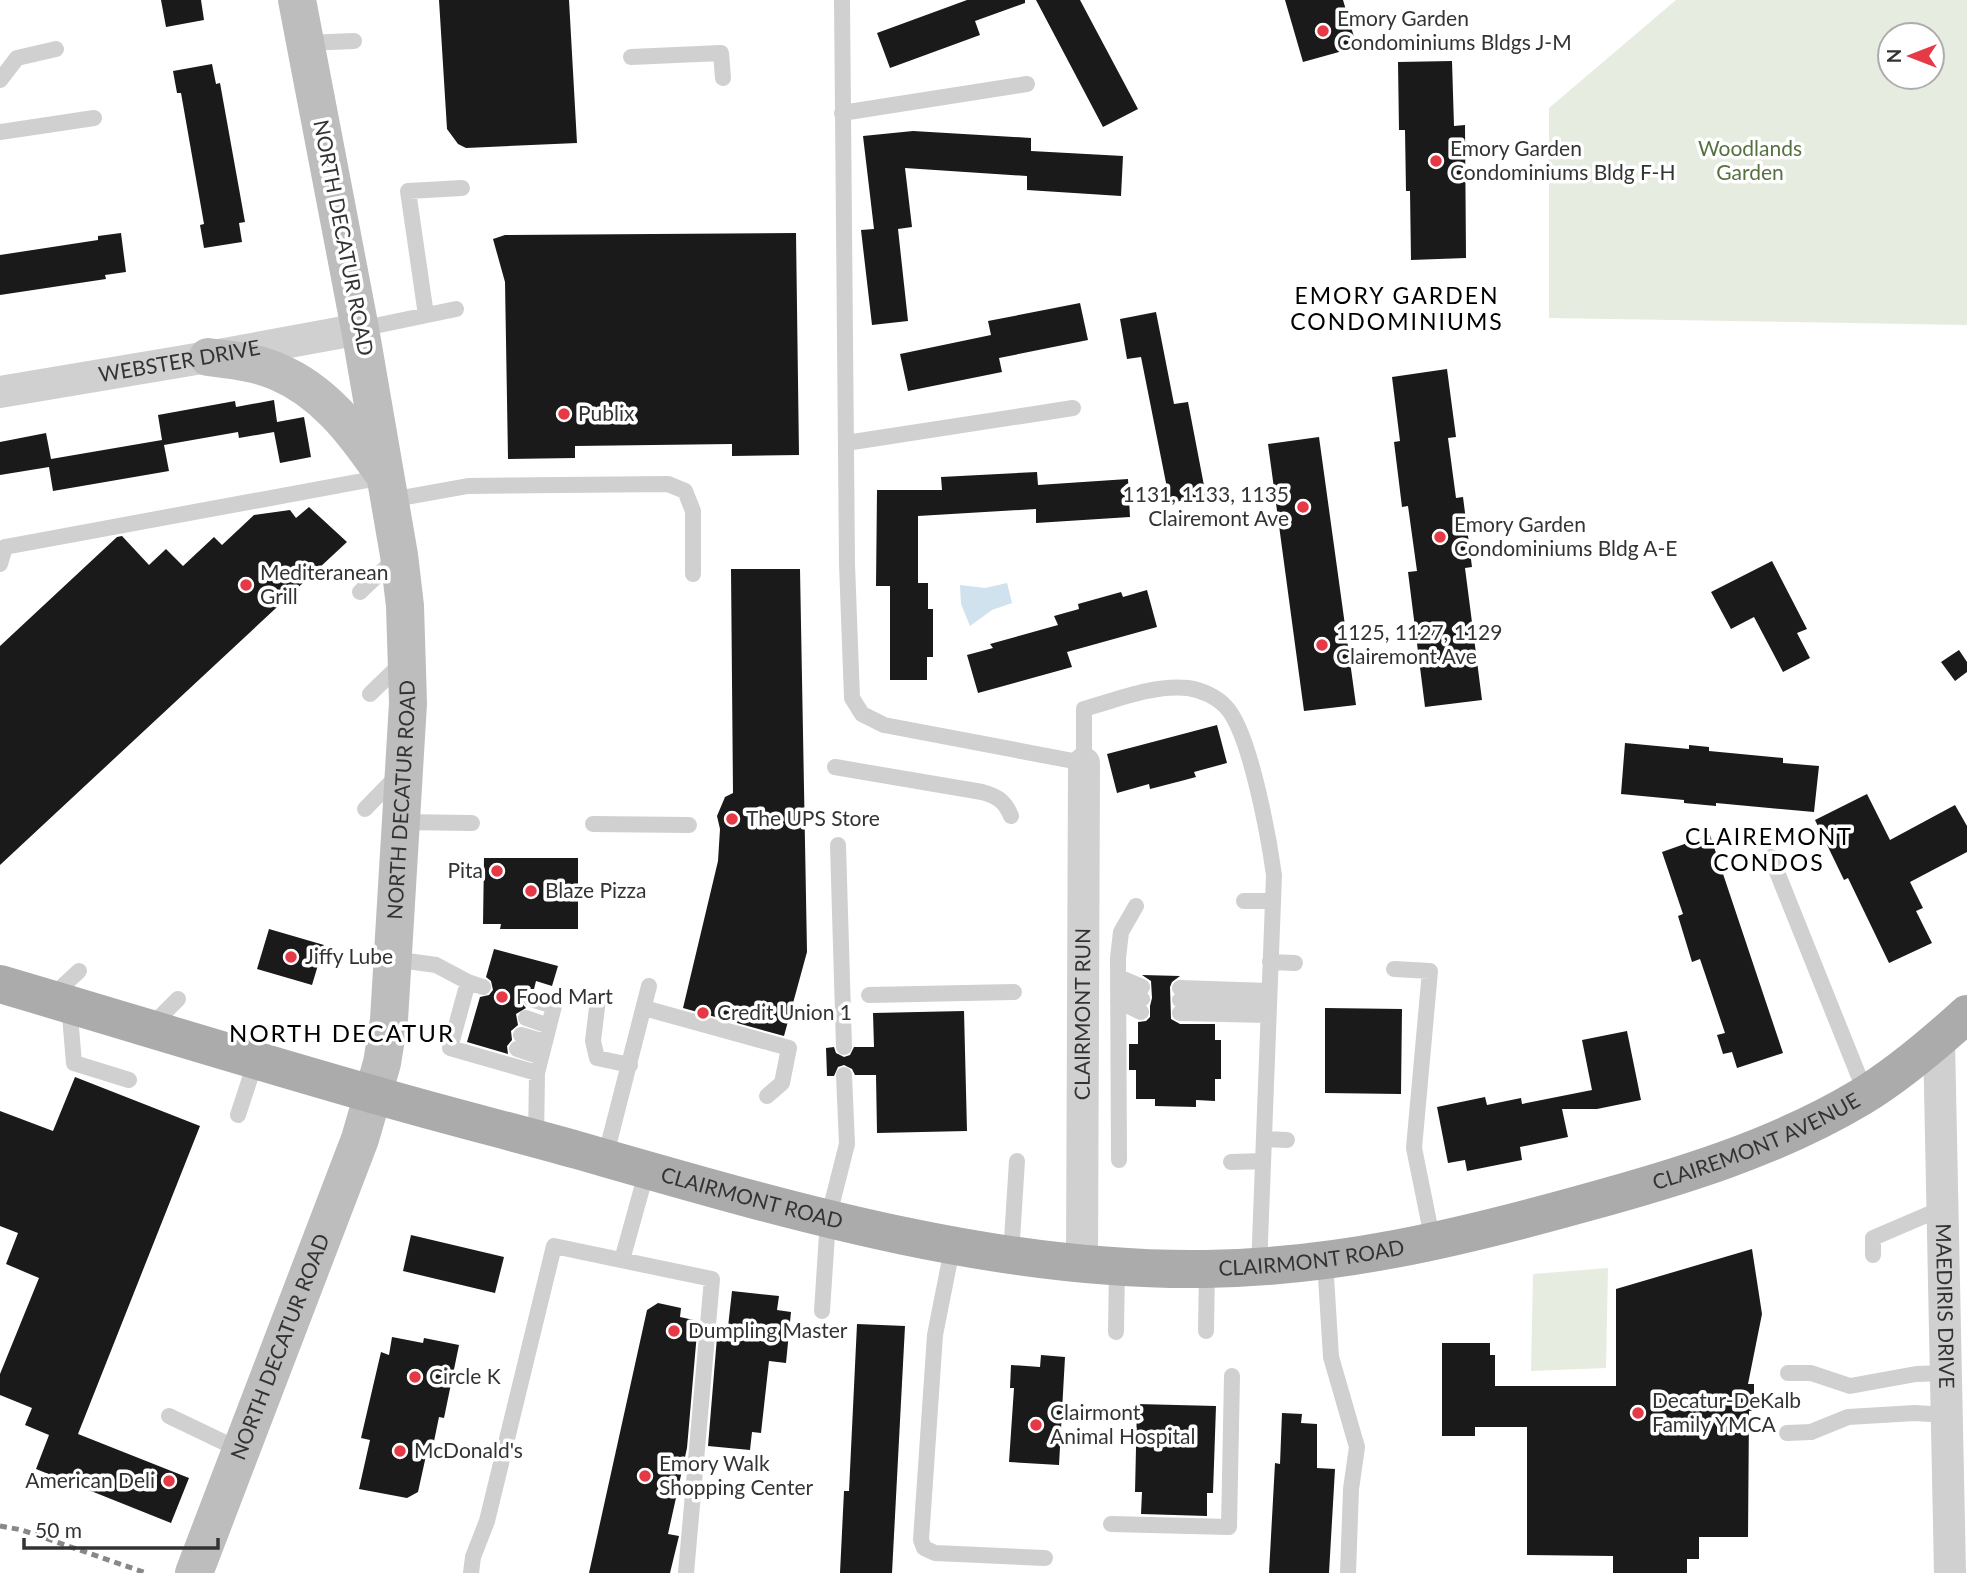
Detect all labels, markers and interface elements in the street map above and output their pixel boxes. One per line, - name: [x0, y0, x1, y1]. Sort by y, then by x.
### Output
- place label: Emory Garden Condominiums Bldgs J-M: [1337, 5, 1572, 54]
- north arrow: [1876, 21, 1946, 91]
- marker: Emory Garden Condominiums Bldgs J-M: [1315, 23, 1331, 39]
- text: N: [1882, 49, 1905, 63]
- street label: NORTH DECATUR ROAD: [309, 118, 380, 358]
- place label: Emory Garden Condominiums Bldg F-H: [1450, 135, 1675, 184]
- park label: Woodlands Garden: [1698, 135, 1802, 184]
- marker: Emory Garden Condominiums Bldg F-H: [1428, 153, 1444, 169]
- district label: EMORY GARDEN CONDOMINIUMS: [1290, 281, 1504, 335]
- street label: WEBSTER DRIVE: [97, 334, 262, 386]
- place label: Publix: [578, 400, 635, 425]
- marker: Publix: [556, 406, 572, 422]
- place label: 1131, 1133, 1135 Clairemont Ave: [1123, 481, 1289, 530]
- marker: 1131, 1133, 1135 Clairemont Ave: [1295, 499, 1311, 515]
- place label: Emory Garden Condominiums Bldg A-E: [1454, 511, 1677, 560]
- marker: Emory Garden Condominiums Bldg A-E: [1432, 529, 1448, 545]
- place label: Mediteranean Grill: [260, 559, 389, 608]
- marker: Mediteranean Grill: [238, 577, 254, 593]
- place label: 1125, 1127, 1129 Clairemont Ave: [1336, 619, 1502, 668]
- marker: 1125, 1127, 1129 Clairemont Ave: [1314, 637, 1330, 653]
- street label: NORTH DECATUR ROAD: [381, 680, 419, 920]
- place label: The UPS Store: [746, 805, 880, 830]
- marker: The UPS Store: [724, 811, 740, 827]
- district label: CLAIREMONT CONDOS: [1685, 822, 1853, 876]
- place label: Pita: [447, 857, 483, 882]
- marker: Pita: [489, 863, 505, 879]
- place label: Blaze Pizza: [545, 877, 647, 902]
- marker: Blaze Pizza: [523, 883, 539, 899]
- street label: CLAIRMONT RUN: [1069, 928, 1094, 1100]
- place label: Jiffy Lube: [305, 943, 393, 968]
- marker: Jiffy Lube: [283, 949, 299, 965]
- place label: Food Mart: [516, 983, 613, 1008]
- marker: Food Mart: [494, 989, 510, 1005]
- place label: Credit Union 1: [717, 999, 852, 1024]
- marker: Credit Union 1: [695, 1005, 711, 1021]
- district label: NORTH DECATUR: [229, 1018, 455, 1047]
- street label: CLAIREMONT AVENUE: [1649, 1087, 1864, 1194]
- street label: CLAIRMONT ROAD: [658, 1161, 846, 1233]
- street label: MAEDIRIS DRIVE: [1932, 1223, 1960, 1389]
- street label: NORTH DECATUR ROAD: [225, 1230, 334, 1463]
- street label: CLAIRMONT ROAD: [1218, 1233, 1406, 1280]
- place label: Dumpling Master: [688, 1317, 848, 1342]
- marker: Dumpling Master: [666, 1323, 682, 1339]
- place label: Circle K: [429, 1363, 501, 1388]
- marker: Circle K: [407, 1369, 423, 1385]
- place label: Decatur-DeKalb Family YMCA: [1652, 1387, 1801, 1436]
- place label: Clairmont Animal Hospital: [1050, 1399, 1195, 1448]
- marker: Decatur-DeKalb Family YMCA: [1630, 1405, 1646, 1421]
- marker: Clairmont Animal Hospital: [1028, 1417, 1044, 1433]
- place label: McDonald's: [414, 1437, 523, 1462]
- marker: McDonald's: [392, 1443, 408, 1459]
- place label: Emory Walk Shopping Center: [659, 1450, 813, 1499]
- place label: American Deli: [25, 1467, 155, 1492]
- marker: Emory Walk Shopping Center: [637, 1468, 653, 1484]
- marker: American Deli: [161, 1473, 177, 1489]
- scale bar: [24, 1506, 219, 1550]
- text: 50 m: [35, 1517, 82, 1542]

